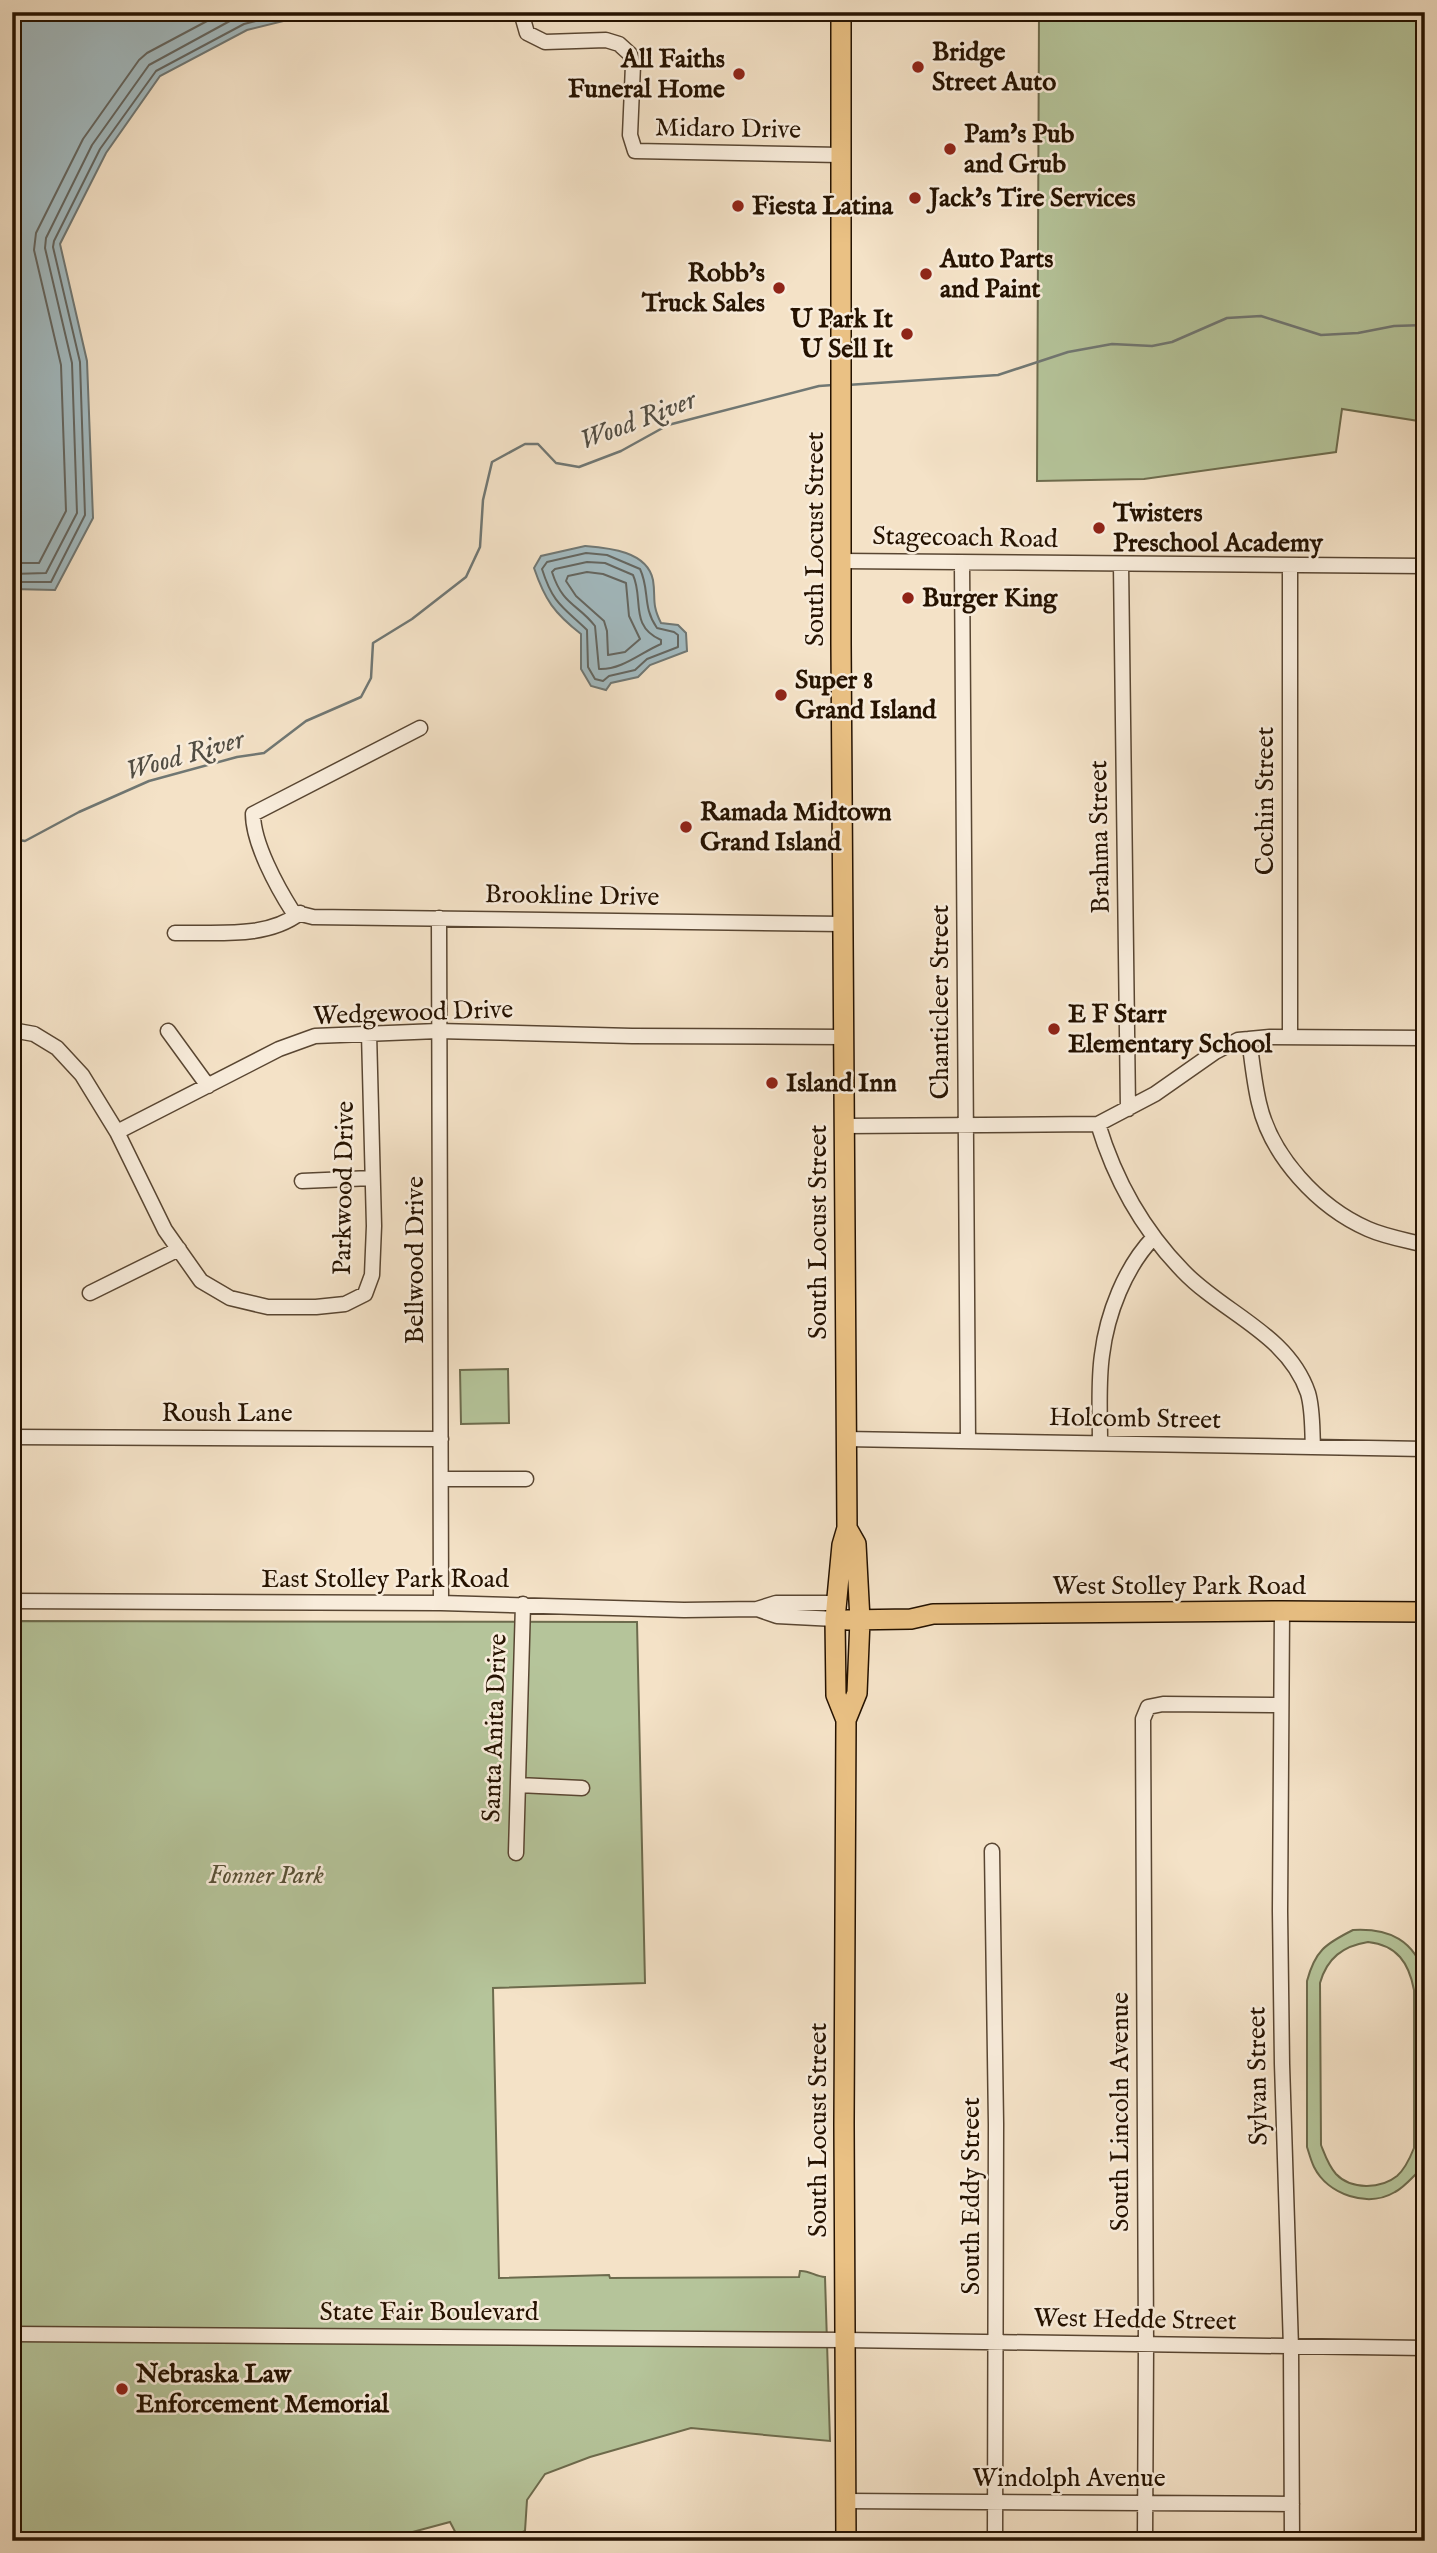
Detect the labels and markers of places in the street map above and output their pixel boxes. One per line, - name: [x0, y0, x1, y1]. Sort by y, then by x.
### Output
- place label: Bridge Street Auto: [932, 36, 1056, 99]
- place label: All Faiths Funeral Home: [568, 43, 725, 106]
- marker: Bridge Street Auto: [910, 59, 926, 75]
- marker: All Faiths Funeral Home: [731, 66, 747, 82]
- place label: Pam's Pub and Grub: [964, 118, 1074, 181]
- marker: Pam's Pub and Grub: [942, 141, 958, 157]
- place label: Jack's Tire Services: [926, 182, 1136, 215]
- place label: Fiesta Latina: [752, 190, 894, 223]
- marker: Jack's Tire Services: [907, 190, 923, 206]
- marker: Fiesta Latina: [730, 198, 746, 214]
- place label: Auto Parts and Paint: [939, 243, 1053, 306]
- place label: Robb's Truck Sales: [641, 257, 765, 320]
- marker: Auto Parts and Paint: [918, 266, 934, 282]
- marker: Robb's Truck Sales: [771, 280, 787, 296]
- place label: U Park It U Sell It: [789, 303, 893, 366]
- marker: U Park It U Sell It: [899, 326, 915, 342]
- place label: Twisters Preschool Academy: [1112, 497, 1324, 560]
- marker: Twisters Preschool Academy: [1091, 520, 1107, 536]
- place label: Burger King: [922, 582, 1058, 615]
- marker: Burger King: [900, 590, 916, 606]
- place label: Super 8 Grand Island: [795, 664, 937, 727]
- marker: Super 8 Grand Island: [773, 687, 789, 703]
- place label: Ramada Midtown Grand Island: [700, 796, 892, 859]
- marker: Ramada Midtown Grand Island: [678, 819, 694, 835]
- place label: E F Starr Elementary School: [1068, 998, 1273, 1061]
- marker: E F Starr Elementary School: [1046, 1021, 1062, 1037]
- place label: Island Inn: [786, 1067, 897, 1100]
- marker: Island Inn: [764, 1075, 780, 1091]
- place label: Nebraska Law Enforcement Memorial: [135, 2358, 390, 2421]
- marker: Nebraska Law Enforcement Memorial: [114, 2381, 130, 2397]

